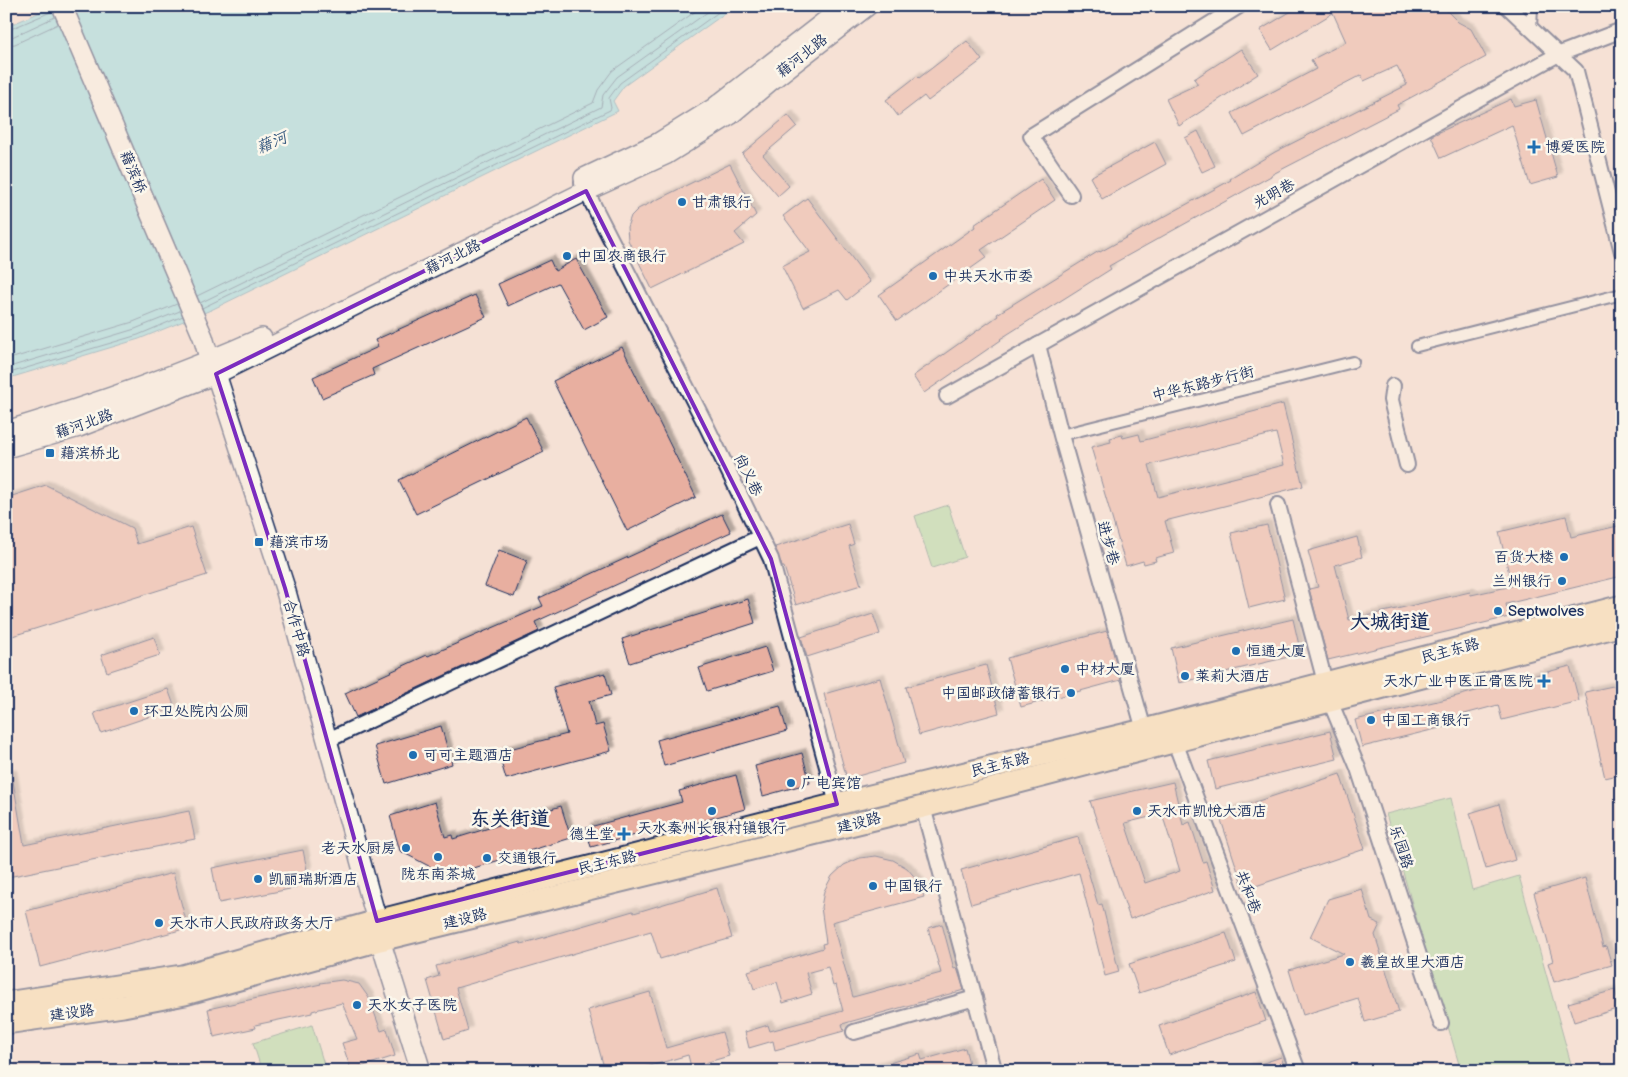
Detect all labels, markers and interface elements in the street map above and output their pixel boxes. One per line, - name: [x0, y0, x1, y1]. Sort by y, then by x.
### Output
- street label: 藉河北路: [773, 30, 831, 82]
- water label: 藉河: [254, 127, 293, 158]
- place label: 博爱医院: [1545, 138, 1605, 157]
- marker: 博爱医院: [1527, 140, 1541, 154]
- street label: 藉滨桥: [115, 148, 151, 196]
- street label: 光明巷: [1250, 175, 1298, 213]
- place label: 甘肃银行: [692, 193, 752, 212]
- marker: 甘肃银行: [676, 196, 688, 208]
- street label: 藉河北路: [422, 235, 484, 279]
- place label: 中国农商银行: [577, 247, 667, 266]
- marker: 中国农商银行: [561, 250, 573, 262]
- place label: 中共天水市委: [943, 267, 1033, 286]
- marker: 中共天水市委: [927, 270, 939, 282]
- street label: 中华东路步行街: [1150, 362, 1256, 406]
- street label: 藉河北路: [53, 405, 115, 443]
- place label: 藉滨桥北: [60, 444, 120, 463]
- marker: 藉滨桥北: [44, 447, 56, 459]
- street label: 尚义巷: [730, 451, 766, 499]
- street label: 进步巷: [1093, 519, 1123, 567]
- place label: 藉滨市场: [269, 533, 329, 552]
- marker: 藉滨市场: [253, 536, 265, 548]
- place label: 百货大楼: [1494, 548, 1554, 567]
- marker: 百货大楼: [1558, 551, 1570, 563]
- place label: 兰州银行: [1492, 572, 1552, 591]
- marker: 兰州银行: [1556, 575, 1568, 587]
- street label: 合作中路: [279, 597, 313, 659]
- place label: Septwolves: [1508, 602, 1585, 621]
- marker: Septwolves: [1492, 605, 1504, 617]
- district label: 大城街道: [1350, 610, 1430, 634]
- street label: 民主东路: [1419, 634, 1481, 668]
- place label: 恒通大厦: [1246, 642, 1306, 661]
- marker: 恒通大厦: [1230, 645, 1242, 657]
- place label: 中材大厦: [1075, 660, 1135, 679]
- marker: 中材大厦: [1059, 663, 1071, 675]
- place label: 莱莉大酒店: [1195, 667, 1270, 686]
- marker: 莱莉大酒店: [1179, 670, 1191, 682]
- place label: 天水广业中医正骨医院: [1383, 672, 1533, 691]
- marker: 天水广业中医正骨医院: [1537, 674, 1551, 688]
- place label: 中国邮政储蓄银行: [941, 684, 1061, 703]
- marker: 中国邮政储蓄银行: [1065, 687, 1077, 699]
- place label: 环卫处院内公厕: [144, 702, 249, 721]
- marker: 环卫处院内公厕: [128, 705, 140, 717]
- place label: 中国工商银行: [1381, 711, 1471, 730]
- marker: 中国工商银行: [1365, 714, 1377, 726]
- place label: 可可主题酒店: [423, 746, 513, 765]
- marker: 可可主题酒店: [407, 749, 419, 761]
- street label: 民主东路: [969, 749, 1031, 781]
- place label: 广电宾馆: [801, 774, 861, 793]
- marker: 广电宾馆: [785, 777, 797, 789]
- place label: 天水市凯悦大酒店: [1147, 802, 1267, 821]
- marker: 天水秦州长银村镇银行: [706, 805, 718, 817]
- marker: 天水市凯悦大酒店: [1131, 805, 1143, 817]
- district label: 东关街道: [470, 807, 550, 831]
- street label: 建设路: [835, 808, 883, 838]
- place label: 天水秦州长银村镇银行: [637, 819, 787, 838]
- street label: 乐园路: [1385, 823, 1417, 871]
- place label: 德生堂: [569, 825, 614, 844]
- marker: 德生堂: [618, 828, 630, 840]
- place label: 老天水厨房: [321, 839, 396, 858]
- marker: 老天水厨房: [400, 842, 412, 854]
- street label: 民主东路: [576, 847, 638, 879]
- place label: 交通银行: [497, 849, 557, 868]
- marker: 陇东南茶城: [432, 851, 444, 863]
- marker: 交通银行: [481, 852, 493, 864]
- place label: 陇东南茶城: [400, 865, 476, 884]
- street label: 共和巷: [1231, 868, 1265, 916]
- place label: 凯丽瑞斯酒店: [268, 870, 358, 889]
- marker: 凯丽瑞斯酒店: [252, 873, 264, 885]
- place label: 中国银行: [883, 877, 943, 896]
- marker: 中国银行: [867, 880, 879, 892]
- street label: 建设路: [441, 904, 489, 934]
- place label: 天水市人民政府政务大厅: [169, 914, 334, 933]
- marker: 天水市人民政府政务大厅: [153, 917, 165, 929]
- place label: 羲皇故里大酒店: [1360, 953, 1465, 972]
- marker: 羲皇故里大酒店: [1344, 956, 1356, 968]
- place label: 天水女子医院: [367, 996, 457, 1015]
- marker: 天水女子医院: [351, 999, 363, 1011]
- street label: 建设路: [48, 1000, 96, 1026]

